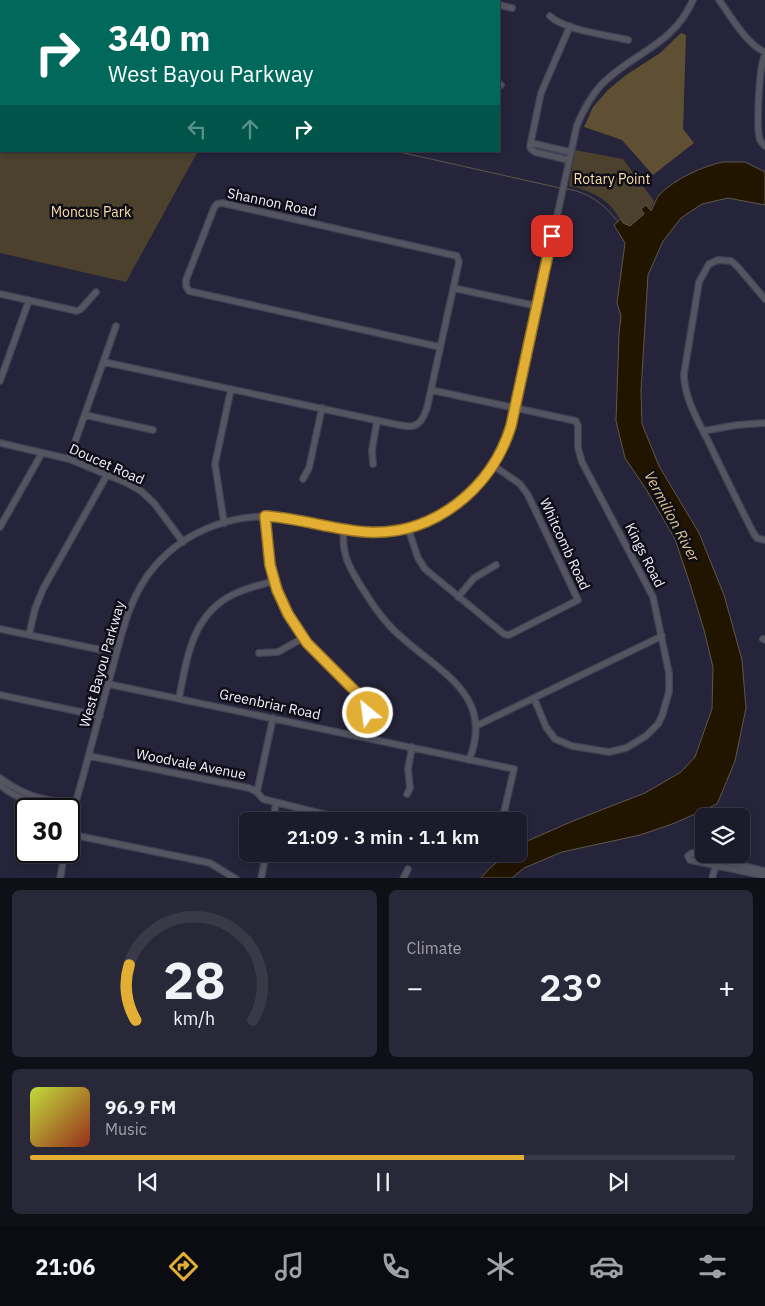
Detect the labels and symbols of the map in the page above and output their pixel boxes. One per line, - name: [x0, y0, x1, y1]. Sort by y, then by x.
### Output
- park label: Rotary Point: [574, 170, 651, 188]
- street label: Shannon Road: [226, 184, 318, 220]
- park label: Moncus Park: [51, 203, 132, 221]
- pin: [531, 215, 573, 257]
- street label: Doucet Road: [67, 439, 147, 489]
- water label: Vermilion River: [640, 467, 704, 565]
- street label: Whitcomb Road: [536, 495, 594, 593]
- street label: Kings Road: [621, 520, 669, 590]
- street label: West Bayou Parkway: [75, 599, 129, 729]
- street label: Greenbriar Road: [218, 684, 322, 724]
- position arrow: [341, 686, 393, 738]
- street label: Woodvale Avenue: [134, 744, 248, 784]
- speed limit sign: 30: [15, 798, 80, 863]

